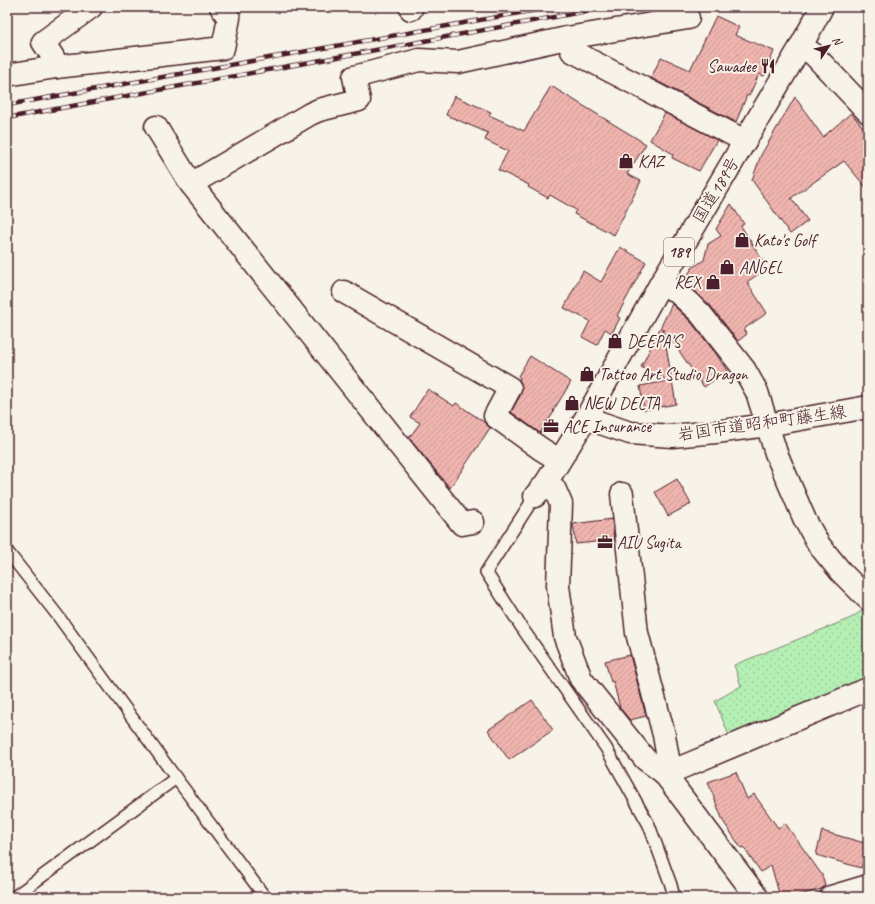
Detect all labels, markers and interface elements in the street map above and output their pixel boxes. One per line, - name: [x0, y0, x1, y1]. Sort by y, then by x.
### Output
- north arrow: [809, 26, 849, 66]
- text: N: [830, 33, 846, 49]
- place label: Sawadee: [707, 56, 757, 77]
- restaurant icon: Sawadee: [759, 57, 777, 75]
- place label: KAZ: [638, 151, 666, 172]
- shop icon: KAZ: [617, 152, 635, 170]
- street label: 国道189号: [688, 153, 744, 227]
- place label: Kato's Golf: [754, 230, 819, 251]
- shop icon: Kato's Golf: [733, 231, 751, 249]
- road number: 189: [664, 238, 694, 266]
- place label: ANGEL: [739, 257, 783, 278]
- shop icon: ANGEL: [718, 258, 736, 276]
- place label: REX: [674, 272, 703, 293]
- shop icon: REX: [704, 273, 722, 291]
- place label: DEEPA'S: [627, 331, 684, 352]
- shop icon: DEEPA'S: [606, 332, 624, 350]
- place label: Tattoo Art Studio Dragon: [599, 364, 749, 385]
- shop icon: Tattoo Art Studio Dragon: [578, 365, 596, 383]
- place label: NEW DELTA: [584, 393, 660, 414]
- shop icon: NEW DELTA: [563, 394, 581, 412]
- street label: 岩国市道昭和町藤生線: [676, 401, 848, 445]
- place label: ACE Insurance: [563, 416, 652, 437]
- office icon: ACE Insurance: [542, 417, 560, 435]
- place label: AIU Sugita: [617, 532, 683, 553]
- office icon: AIU Sugita: [596, 533, 614, 551]

